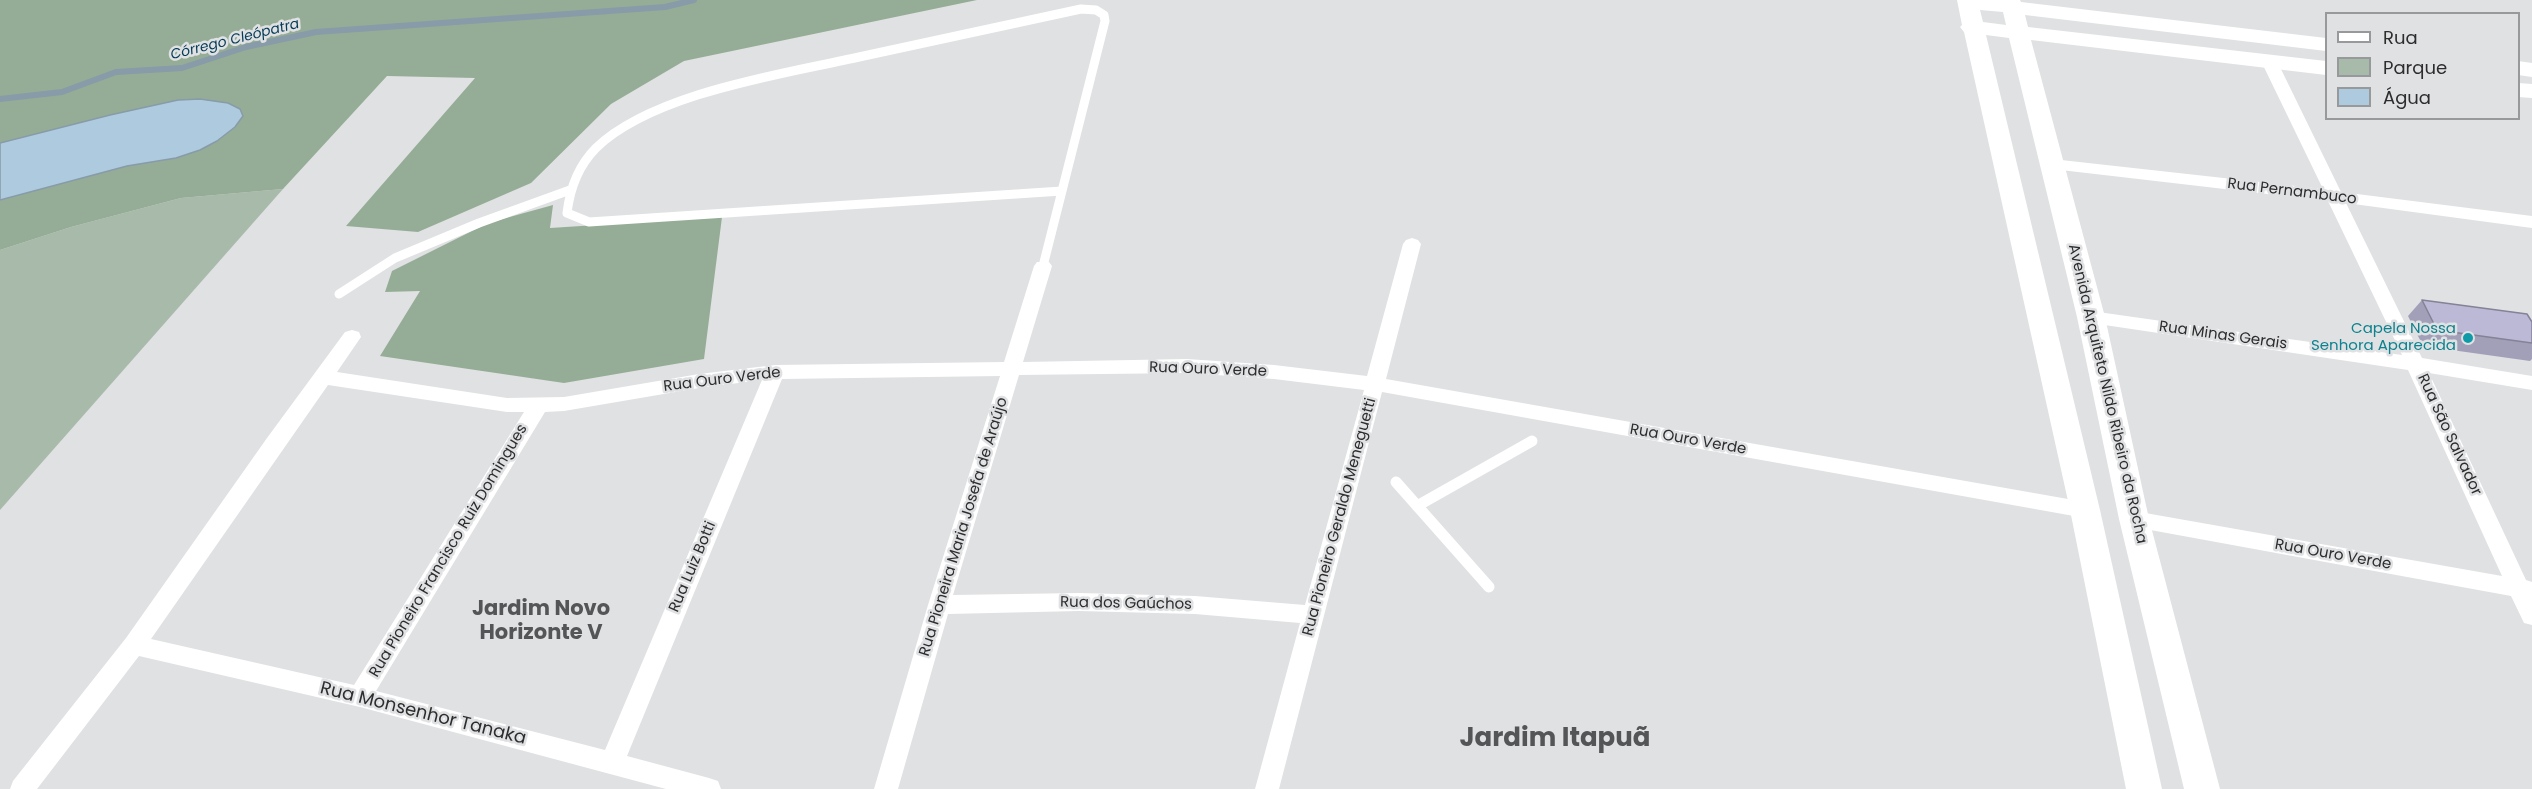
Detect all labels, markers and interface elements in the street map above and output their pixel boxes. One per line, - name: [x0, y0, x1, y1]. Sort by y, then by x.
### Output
- legend: [2325, 12, 2520, 120]
- water label: Córrego Cleópatra: [169, 16, 301, 64]
- text: Rua: [2383, 25, 2418, 50]
- text: Parque: [2383, 55, 2447, 80]
- text: Água: [2383, 85, 2431, 110]
- street label: Rua Pernambuco: [2226, 175, 2358, 209]
- street label: Avenida Arquiteto Nildo Ribeiro da Rocha: [2064, 242, 2150, 546]
- street label: Rua Minas Gerais: [2158, 318, 2288, 354]
- place label: Capela Nossa Senhora Aparecida: [2311, 320, 2456, 355]
- marker: Capela Nossa Senhora Aparecida: [2461, 331, 2475, 345]
- street label: Rua Ouro Verde: [1149, 359, 1267, 381]
- street label: Rua Ouro Verde: [662, 364, 782, 396]
- street label: Rua São Salvador: [2413, 371, 2485, 499]
- street label: Rua Pioneira Maria Josefa de Araújo: [916, 395, 1012, 659]
- street label: Rua Pioneiro Geraldo Meneguetti: [1300, 396, 1380, 638]
- street label: Rua Pioneiro Francisco Ruiz Domingues: [366, 421, 532, 681]
- street label: Rua Ouro Verde: [1628, 421, 1748, 459]
- street label: Rua Luiz Botti: [666, 519, 720, 615]
- street label: Rua Ouro Verde: [2273, 536, 2393, 574]
- street label: Rua dos Gaúchos: [1060, 594, 1192, 614]
- district label: Jardim Novo Horizonte V: [472, 597, 610, 647]
- street label: Rua Monsenhor Tanaka: [318, 678, 528, 750]
- district label: Jardim Itapuã: [1460, 723, 1650, 755]

